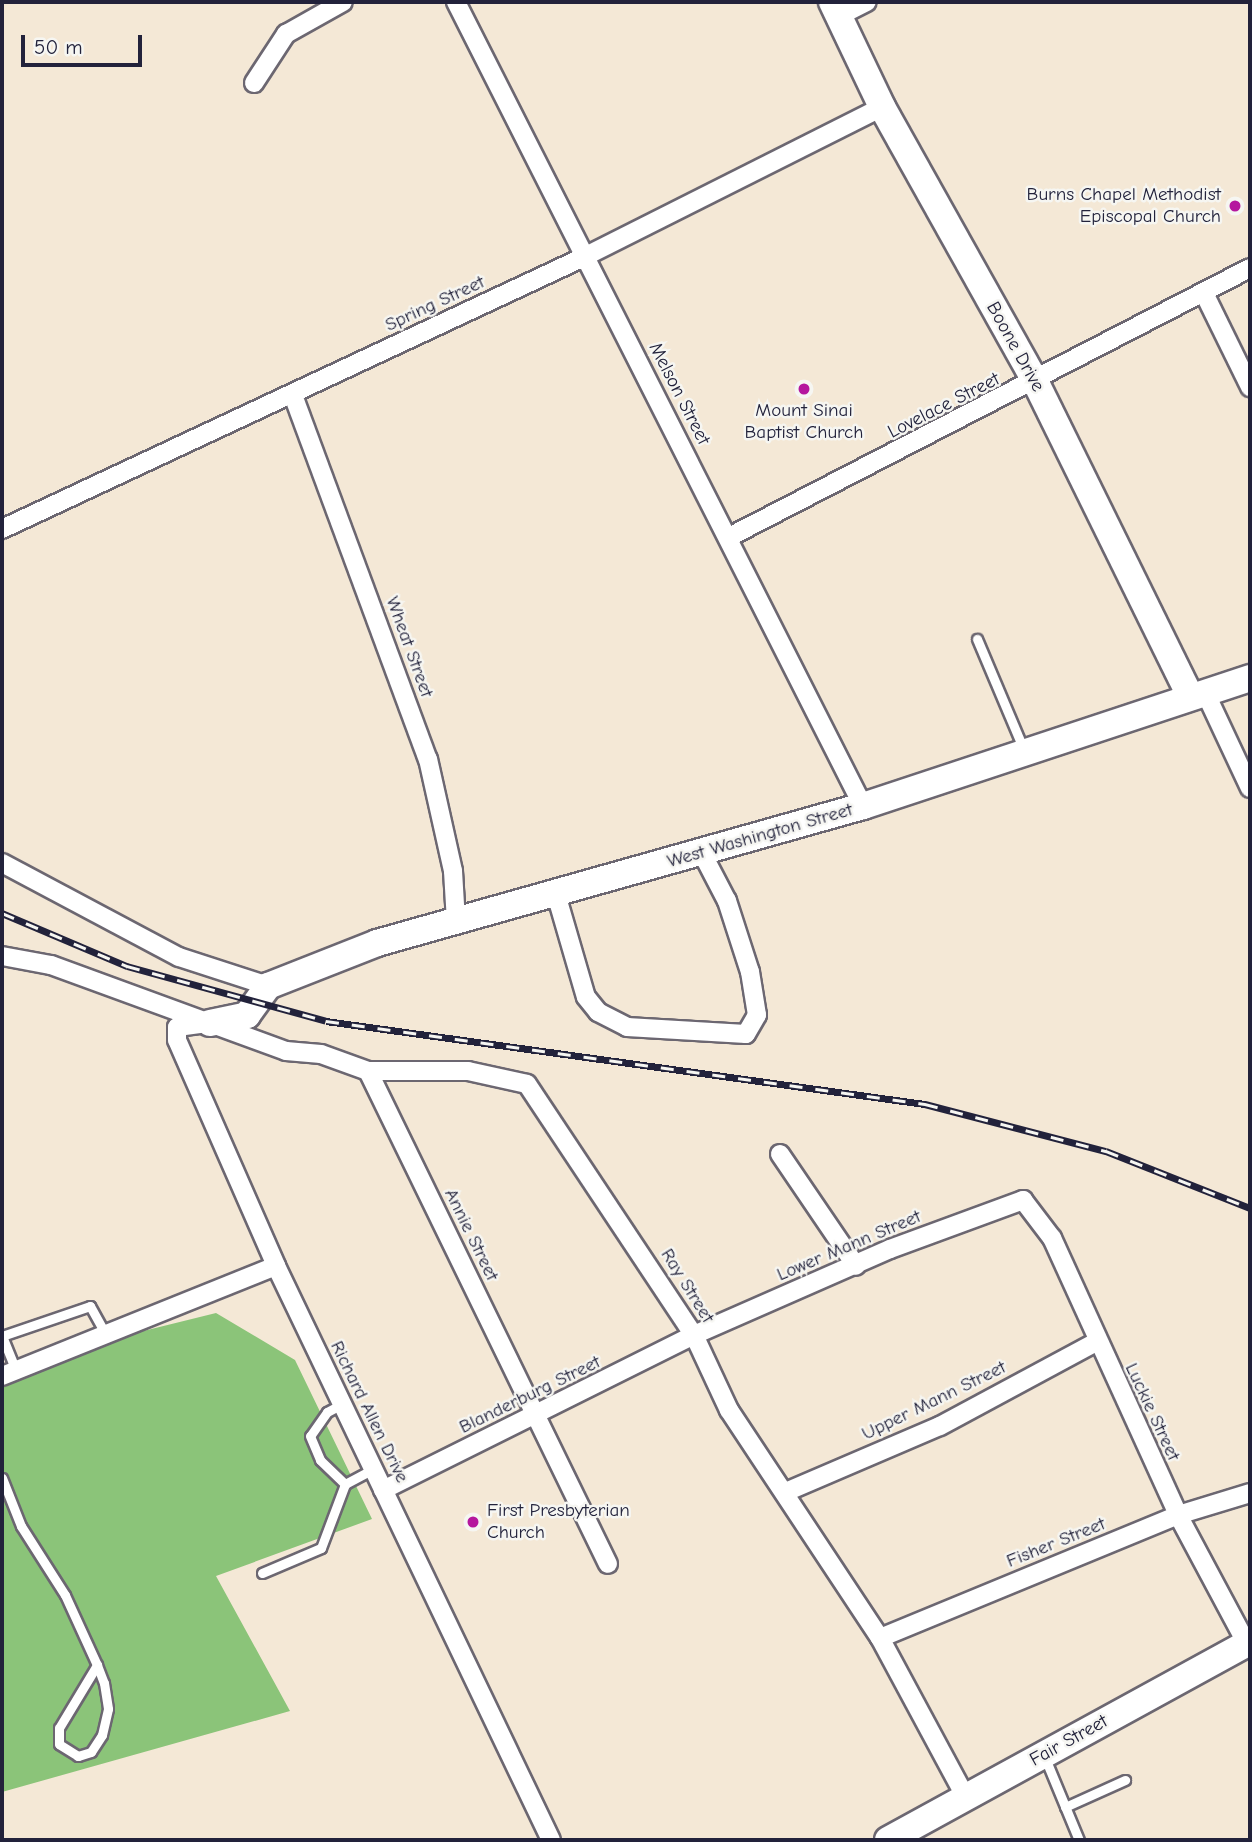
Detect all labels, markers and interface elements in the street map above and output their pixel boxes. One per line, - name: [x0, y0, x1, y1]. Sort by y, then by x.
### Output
- scale bar: [24, 21, 145, 65]
- text: 50 m: [34, 35, 83, 59]
- place label: Burns Chapel Methodist Episcopal Church: [1027, 184, 1221, 228]
- marker: Burns Chapel Methodist Episcopal Church: [1227, 198, 1243, 214]
- street label: Spring Street: [382, 271, 488, 337]
- street label: Boone Drive: [981, 298, 1049, 396]
- street label: Melson Street: [643, 339, 715, 449]
- street label: Lovelace Street: [884, 368, 1004, 444]
- marker: Mount Sinai Baptist Church: [796, 381, 812, 397]
- place label: Mount Sinai Baptist Church: [745, 400, 863, 444]
- street label: Wheat Street: [380, 594, 438, 700]
- street label: West Washington Street: [665, 799, 855, 873]
- street label: Annie Street: [439, 1185, 503, 1285]
- street label: Lower Mann Street: [774, 1205, 924, 1287]
- street label: Ray Street: [655, 1245, 719, 1327]
- street label: Richard Allen Drive: [325, 1337, 413, 1487]
- street label: Blanderburg Street: [456, 1351, 604, 1439]
- street label: Upper Mann Street: [858, 1356, 1010, 1446]
- street label: Luckie Street: [1119, 1360, 1185, 1464]
- place label: First Presbyterian Church: [487, 1500, 630, 1544]
- street label: Fisher Street: [1003, 1513, 1109, 1573]
- marker: First Presbyterian Church: [465, 1514, 481, 1530]
- street label: Fair Street: [1026, 1710, 1112, 1772]

